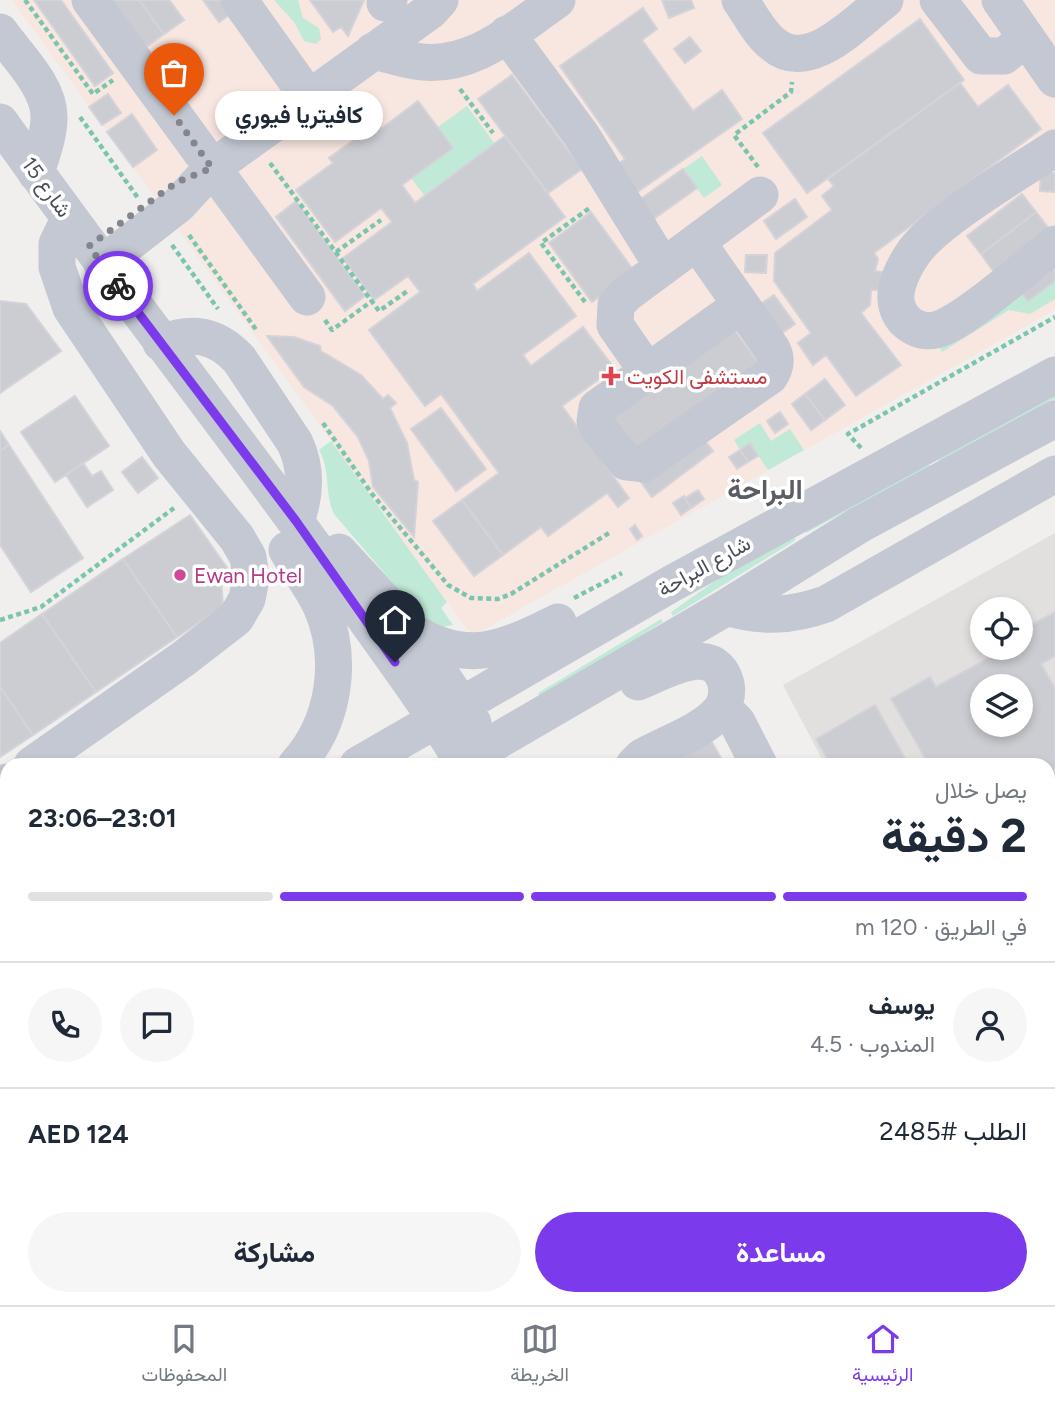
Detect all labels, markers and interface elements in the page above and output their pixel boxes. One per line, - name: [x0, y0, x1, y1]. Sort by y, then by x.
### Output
- pin: [144, 43, 204, 115]
- icon: bag: [155, 54, 193, 92]
- callout: كافيتريا فيوري: [216, 90, 384, 140]
- text: كافيتريا فيوري: [235, 101, 363, 129]
- street label: شارع 15: [15, 152, 77, 223]
- courier: [83, 251, 153, 321]
- icon: bike: [99, 267, 137, 305]
- place label: مستشفى الكويت: [627, 364, 768, 390]
- marker: مستشفى الكويت: [601, 366, 621, 386]
- district label: البراحة: [727, 472, 803, 507]
- street label: شارع البراحة: [653, 530, 756, 603]
- place label: Ewan Hotel: [194, 563, 302, 588]
- marker: Ewan Hotel: [172, 567, 188, 583]
- pin: [365, 590, 425, 662]
- map controls: [970, 597, 1033, 737]
- button: locate: [970, 597, 1033, 660]
- icon: home: [376, 601, 414, 639]
- button: layers: [970, 674, 1033, 737]
- text: يصل خلال: [935, 776, 1027, 804]
- text: 23:01–23:06: [28, 802, 177, 834]
- text: 2 دقيقة: [881, 808, 1027, 864]
- text: في الطريق · 120 m: [855, 913, 1027, 941]
- button: phone: [28, 988, 102, 1062]
- button: chat: [120, 988, 194, 1062]
- button: person: [953, 988, 1027, 1062]
- text: يوسف: [868, 989, 935, 1021]
- text: المندوب · 4.5: [810, 1030, 935, 1058]
- text: الطلب #2485: [879, 1115, 1027, 1147]
- text: AED 124: [28, 1118, 129, 1150]
- button: مشاركة: [28, 1212, 521, 1292]
- button: مساعدة: [535, 1212, 1027, 1292]
- tab: المحفوظات: [142, 1320, 227, 1391]
- tab: الخريطة: [510, 1320, 569, 1391]
- tab: الرئيسية: [852, 1320, 913, 1391]

